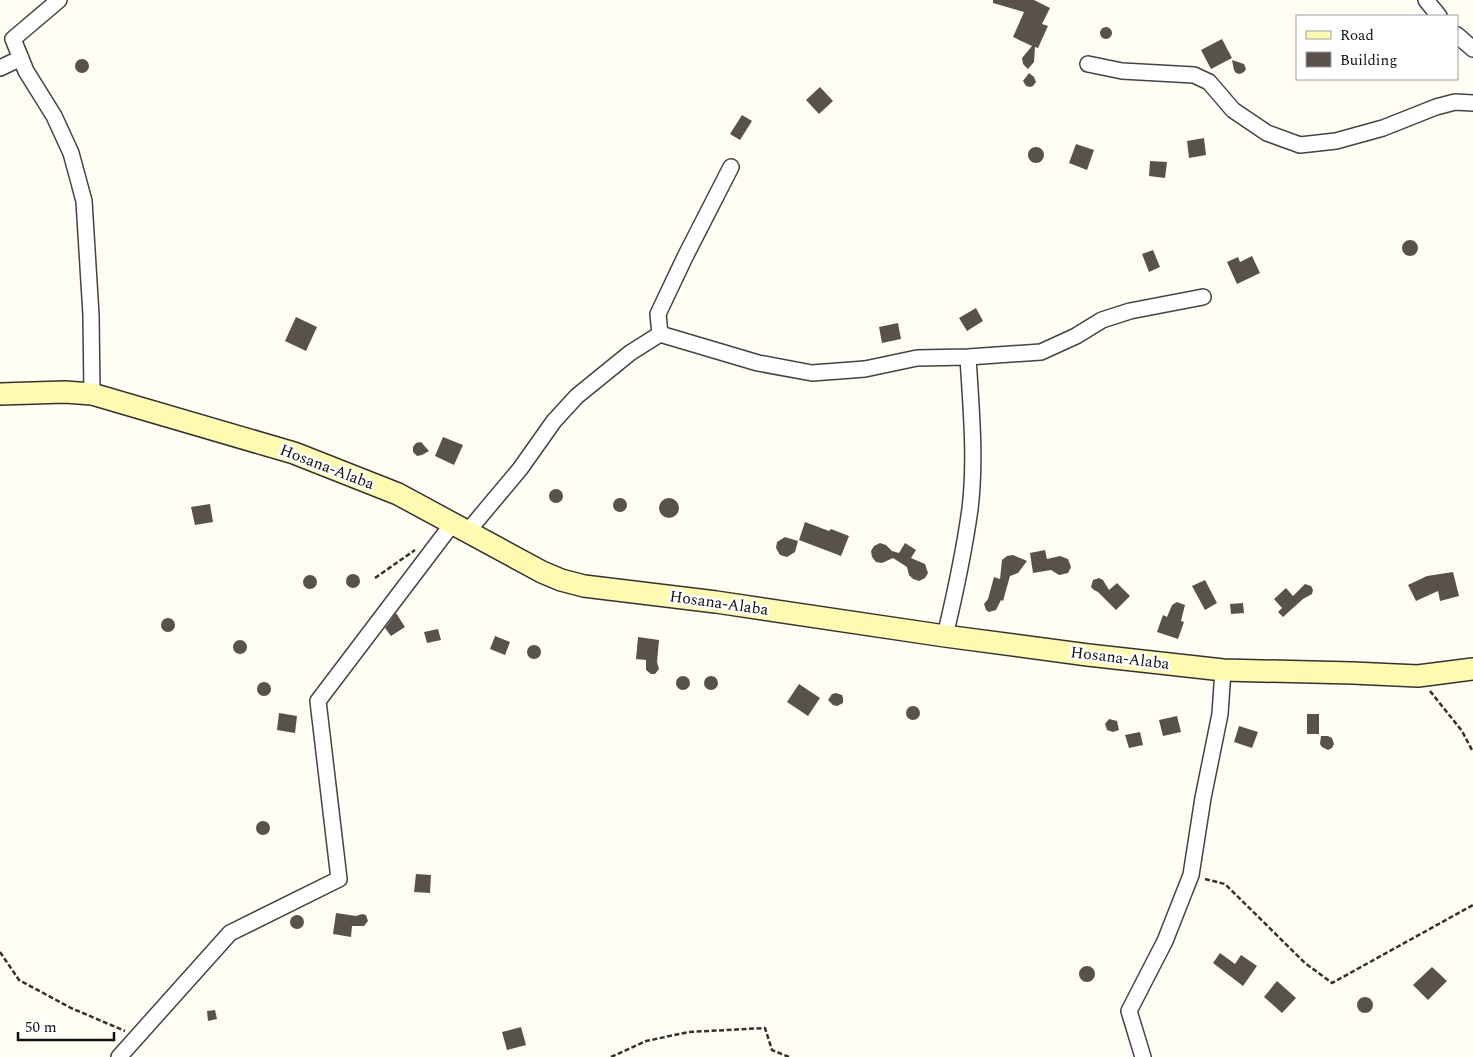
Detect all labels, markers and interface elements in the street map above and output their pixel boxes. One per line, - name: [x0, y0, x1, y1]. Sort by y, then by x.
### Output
- legend: [1296, 15, 1458, 80]
- text: Road: [1340, 24, 1374, 47]
- text: Building: [1340, 49, 1397, 72]
- street label: Hosana-Alaba: [276, 438, 378, 496]
- street label: Hosana-Alaba: [668, 584, 770, 622]
- street label: Hosana-Alaba: [1069, 640, 1171, 676]
- scale bar: [18, 1010, 114, 1042]
- text: 50 m: [25, 1016, 57, 1039]

